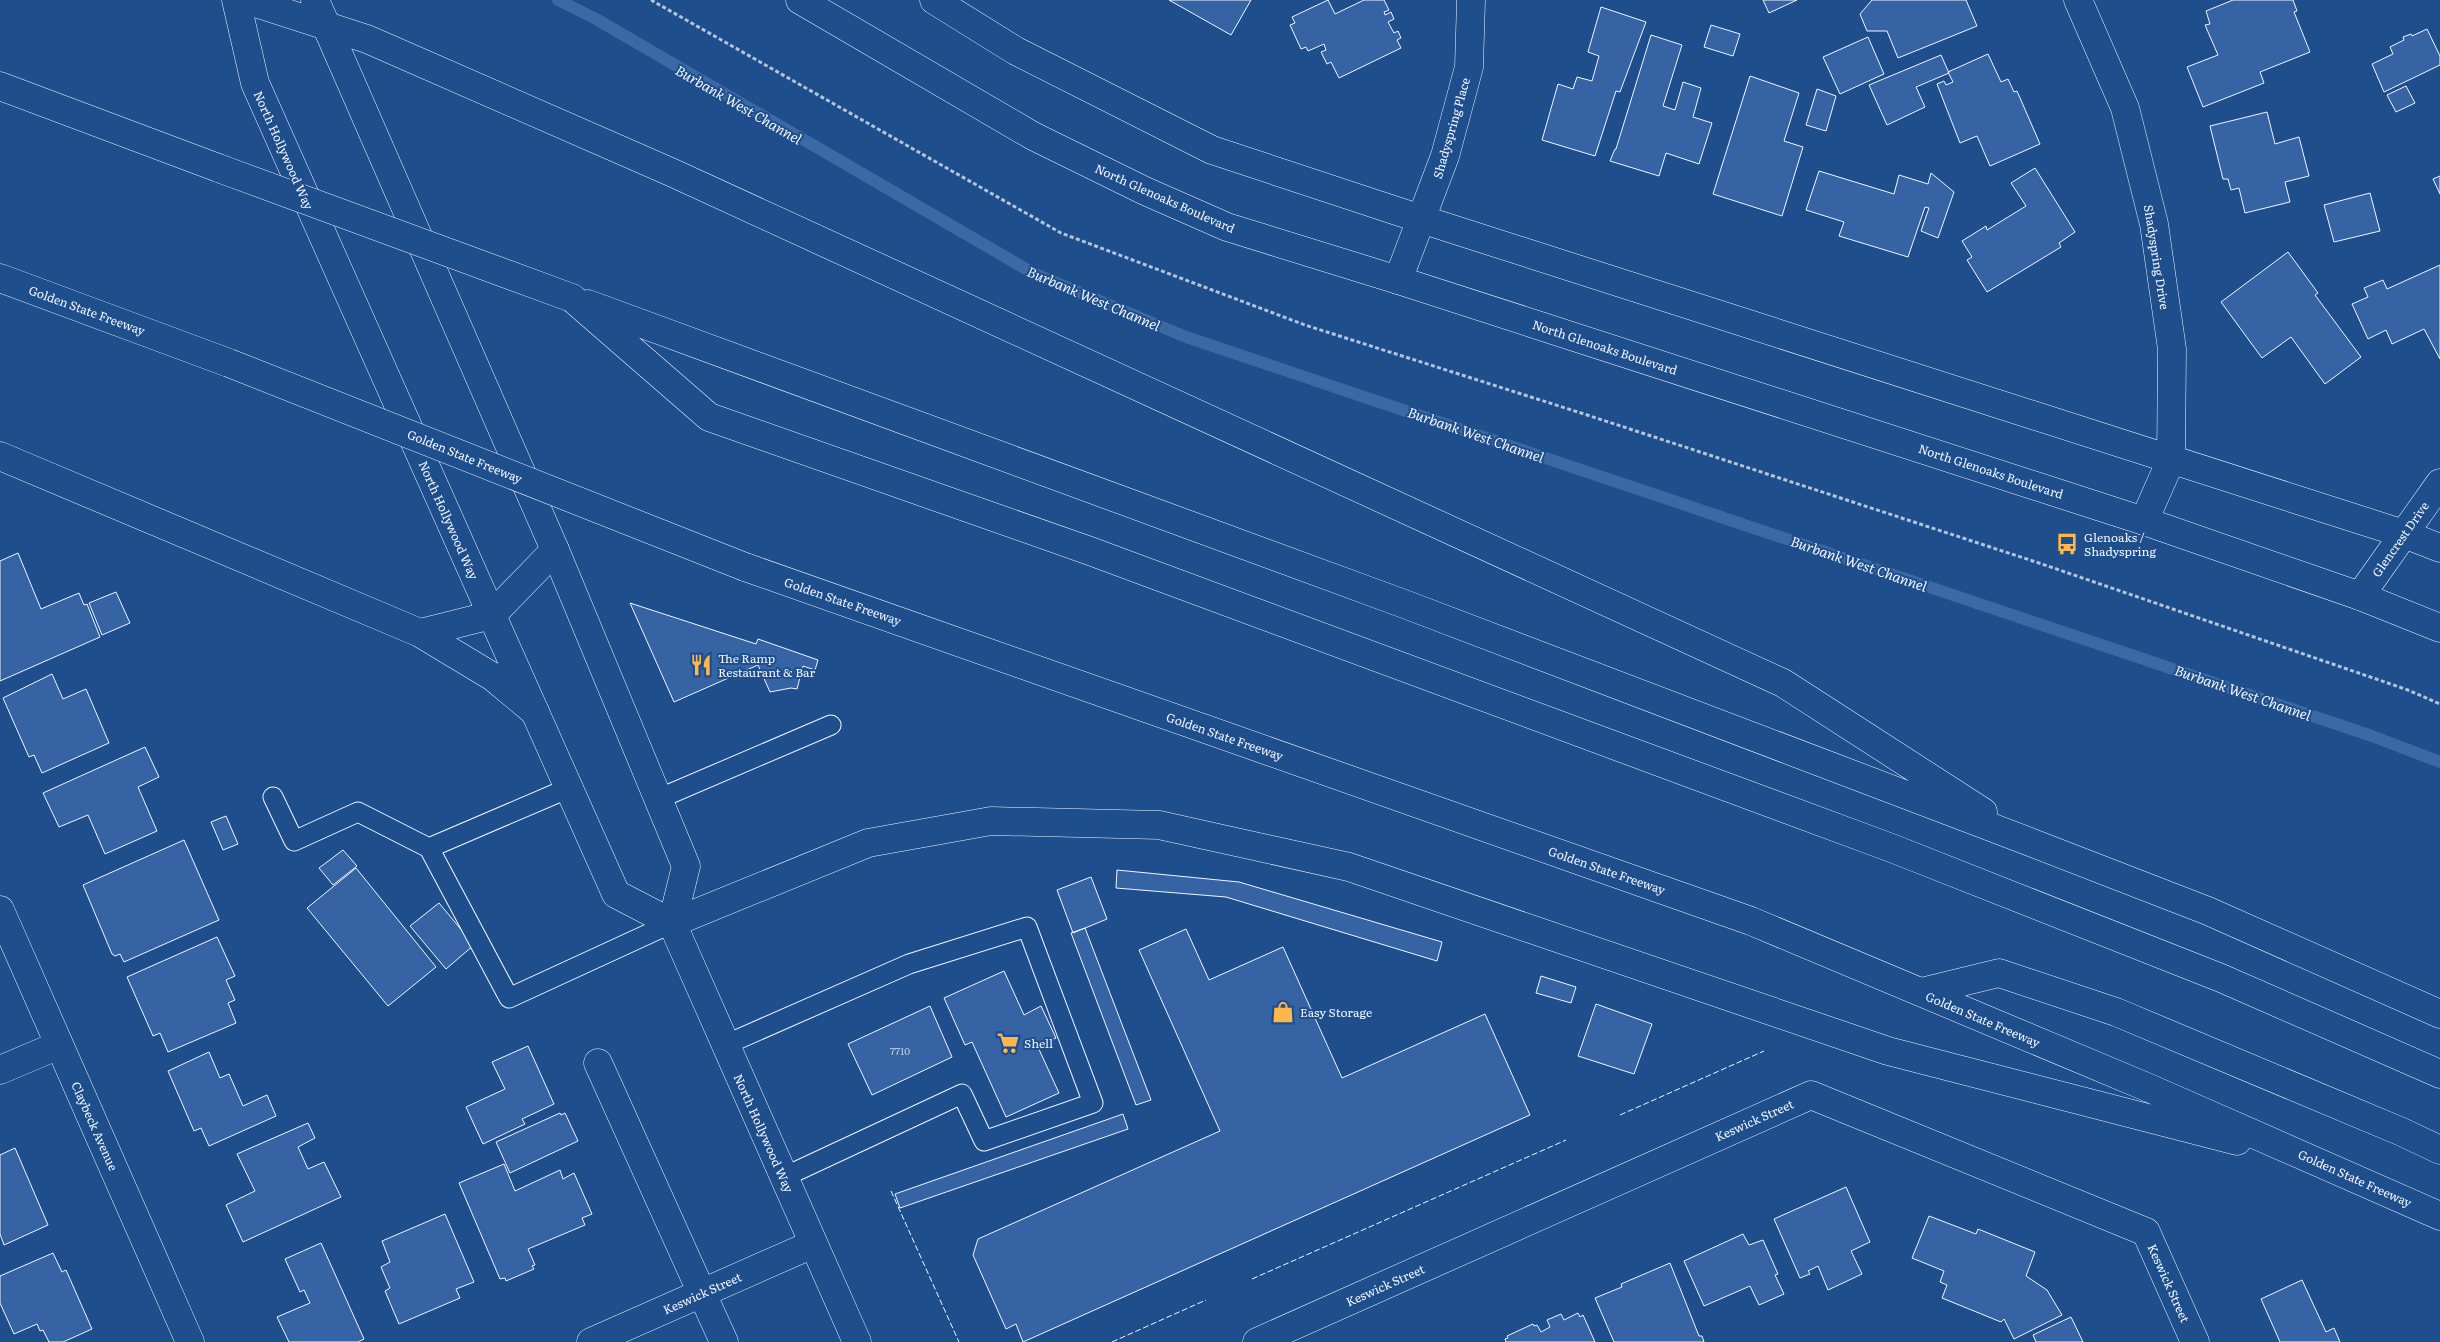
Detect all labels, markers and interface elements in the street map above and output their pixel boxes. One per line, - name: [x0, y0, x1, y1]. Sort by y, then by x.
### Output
- water label: Burbank West Channel: [672, 60, 806, 148]
- street label: Shadyspring Place: [1428, 75, 1474, 181]
- street label: North Hollywood Way: [250, 88, 318, 212]
- street label: North Glenoaks Boulevard: [1092, 159, 1238, 237]
- street label: Shadyspring Drive: [2140, 203, 2174, 311]
- water label: Burbank West Channel: [1024, 261, 1164, 335]
- street label: Golden State Freeway: [26, 281, 148, 339]
- street label: North Glenoaks Boulevard: [1530, 315, 1680, 379]
- water label: Burbank West Channel: [1405, 401, 1547, 467]
- street label: Golden State Freeway: [405, 425, 525, 487]
- street label: North Glenoaks Boulevard: [1916, 439, 2066, 503]
- street label: North Hollywood Way: [415, 458, 483, 582]
- street label: Glencrest Drive: [2367, 498, 2433, 580]
- place label: Glenoaks / Shadyspring: [2084, 528, 2156, 560]
- water label: Burbank West Channel: [1788, 530, 1930, 596]
- bus stop icon: Glenoaks / Shadyspring: [2054, 531, 2080, 557]
- street label: Golden State Freeway: [782, 573, 904, 630]
- place label: The Ramp Restaurant & Bar: [718, 649, 815, 681]
- restaurant icon: The Ramp Restaurant & Bar: [688, 652, 714, 678]
- water label: Burbank West Channel: [2172, 659, 2314, 725]
- street label: Golden State Freeway: [1164, 708, 1286, 765]
- street label: Golden State Freeway: [1546, 842, 1668, 899]
- street label: Golden State Freeway: [1923, 987, 2043, 1051]
- shop icon: Easy Storage: [1270, 999, 1296, 1025]
- place label: Easy Storage: [1300, 1003, 1372, 1021]
- supermarket icon: Shell: [995, 1030, 1021, 1056]
- place label: Shell: [1024, 1034, 1053, 1052]
- house number: 7710: [890, 1043, 910, 1058]
- street label: North Hollywood Way: [730, 1071, 798, 1195]
- street label: Claybeck Avenue: [67, 1078, 123, 1174]
- street label: Keswick Street: [1712, 1095, 1796, 1145]
- street label: Golden State Freeway: [2295, 1145, 2415, 1211]
- street label: Keswick Street: [2144, 1241, 2194, 1325]
- street label: Keswick Street: [1343, 1260, 1427, 1310]
- street label: Keswick Street: [660, 1268, 744, 1318]

